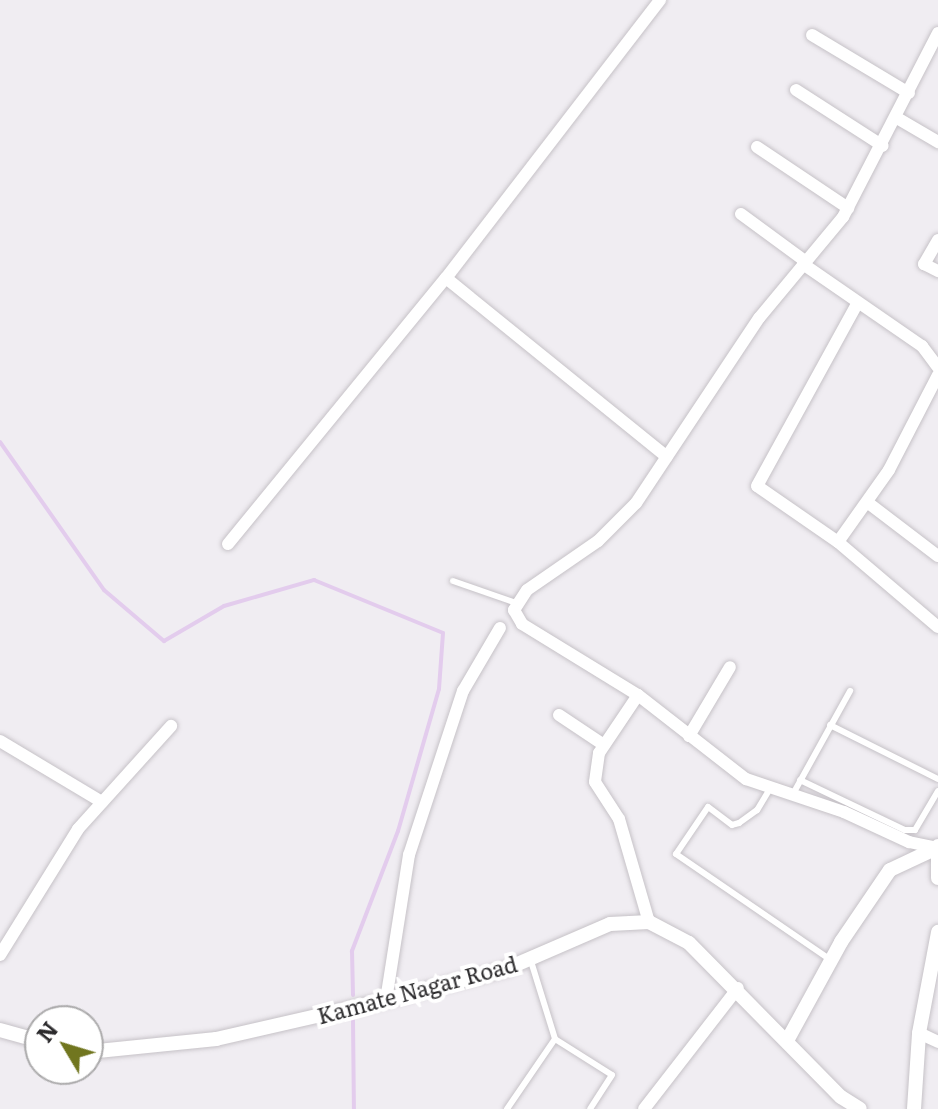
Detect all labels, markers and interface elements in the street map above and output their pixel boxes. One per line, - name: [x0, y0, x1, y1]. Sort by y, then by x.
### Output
- street label: Kamate Nagar Road: [314, 950, 520, 1028]
- north arrow: [24, 1005, 104, 1085]
- text: N: [28, 1014, 65, 1049]

